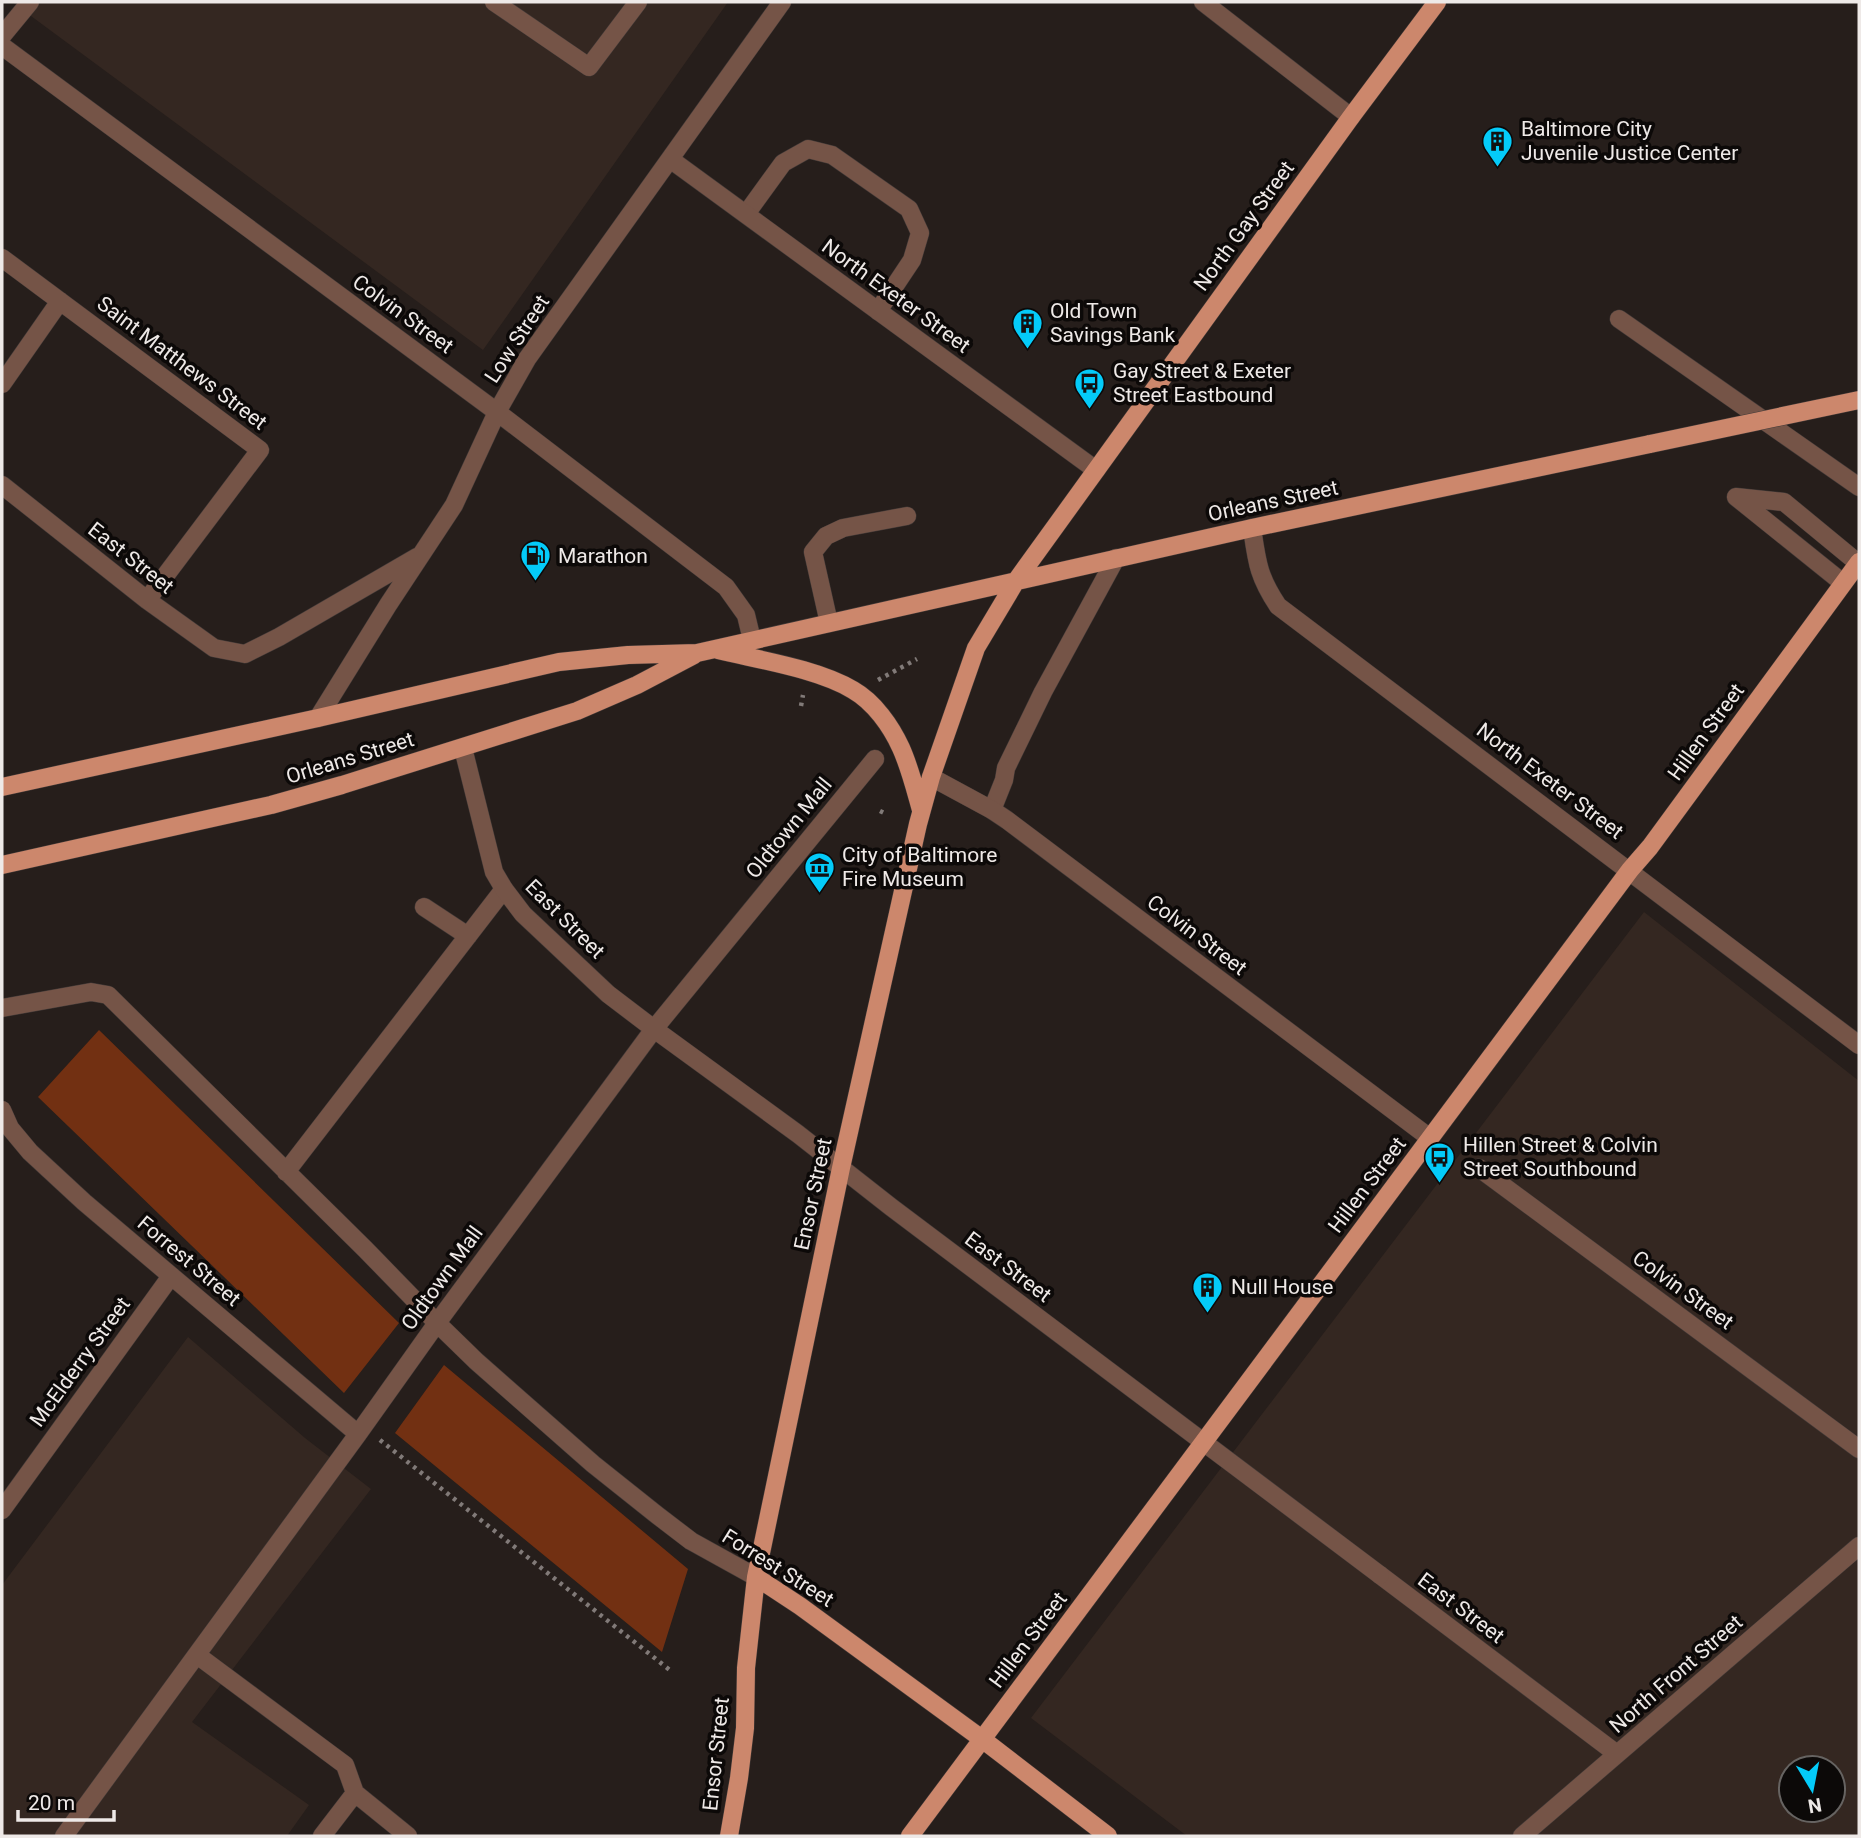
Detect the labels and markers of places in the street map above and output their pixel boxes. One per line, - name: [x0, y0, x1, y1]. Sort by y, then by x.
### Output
- place label: Baltimore City Juvenile Justice Center: [1521, 117, 1738, 165]
- building icon: Baltimore City Juvenile Justice Center: [1481, 124, 1515, 168]
- place label: Old Town Savings Bank: [1050, 299, 1176, 347]
- building icon: Old Town Savings Bank: [1010, 306, 1044, 350]
- place label: Gay Street & Exeter Street Eastbound: [1113, 359, 1291, 407]
- bus stop icon: Gay Street & Exeter Street Eastbound: [1073, 366, 1107, 410]
- fuel station icon: Marathon: [518, 539, 552, 583]
- place label: Marathon: [558, 544, 648, 568]
- place label: City of Baltimore Fire Museum: [842, 843, 997, 891]
- museum icon: City of Baltimore Fire Museum: [802, 850, 836, 894]
- place label: Hillen Street & Colvin Street Southbound: [1463, 1133, 1658, 1181]
- bus stop icon: Hillen Street & Colvin Street Southbound: [1423, 1140, 1457, 1184]
- building icon: Null House: [1191, 1270, 1225, 1314]
- place label: Null House: [1231, 1275, 1334, 1299]

